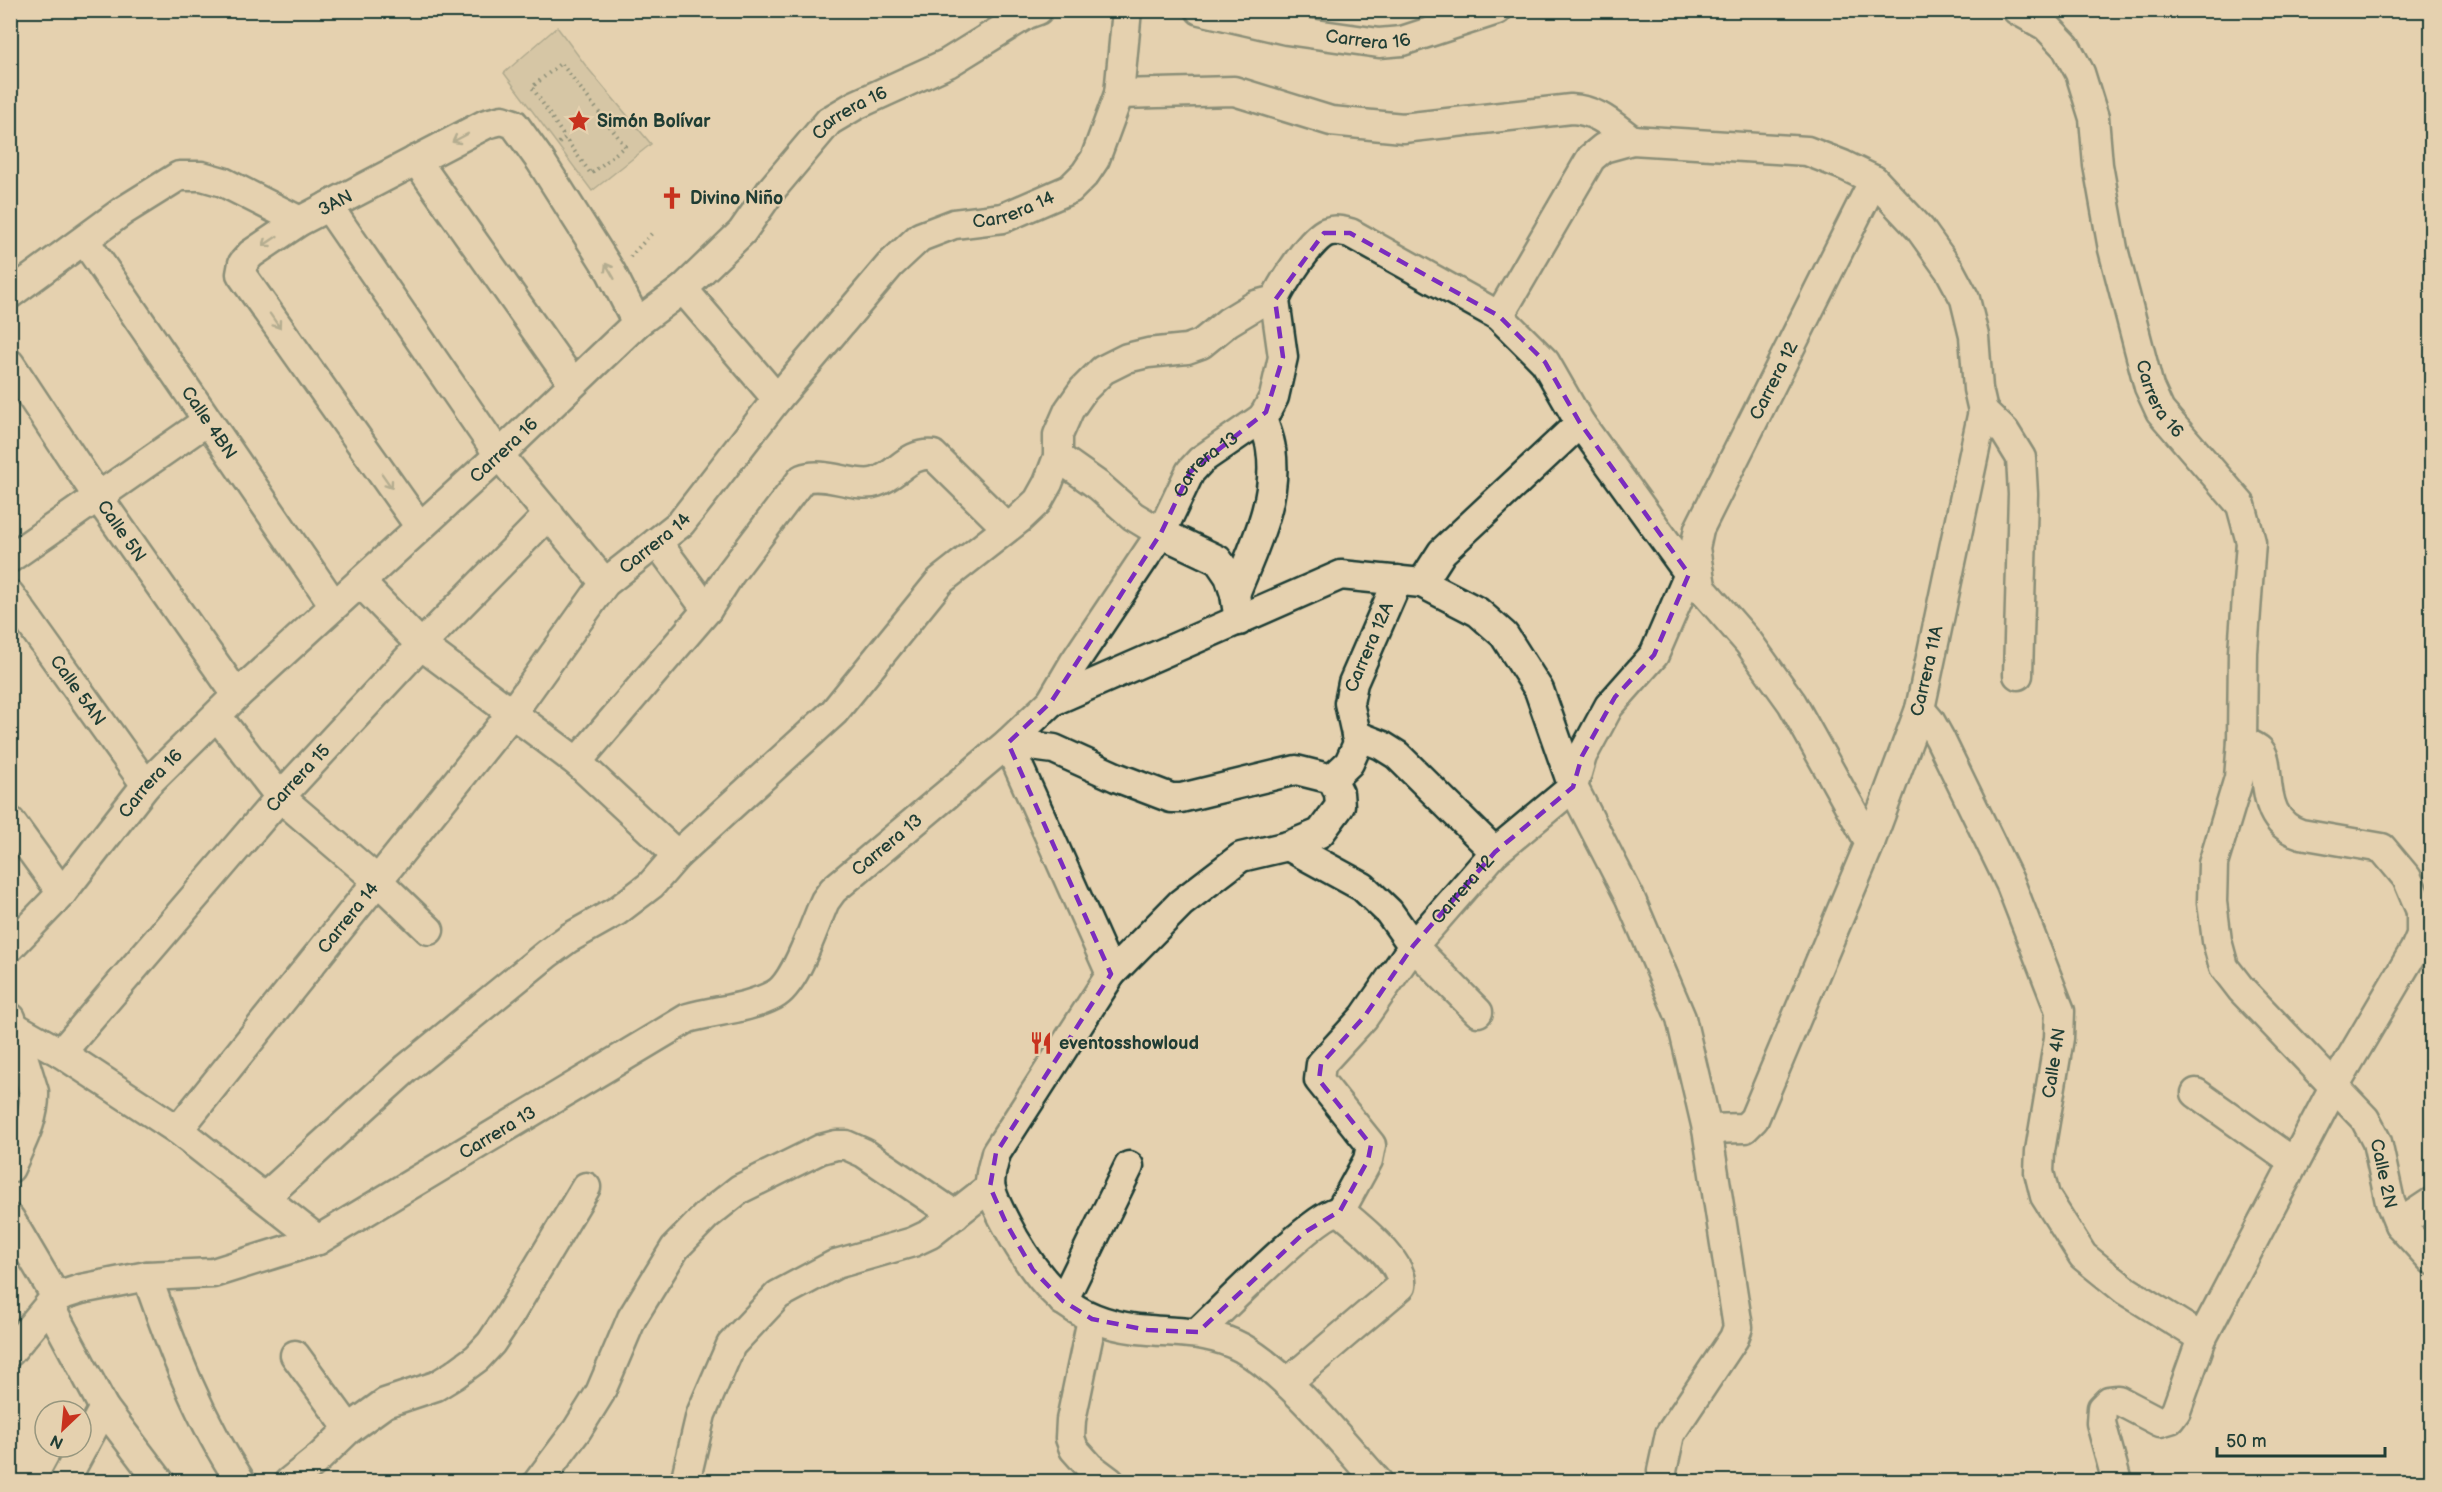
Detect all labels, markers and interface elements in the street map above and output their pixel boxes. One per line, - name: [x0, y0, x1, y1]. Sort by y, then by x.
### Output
- street label: Carrera 16: [1324, 25, 1413, 54]
- street label: Carrera 16: [807, 82, 890, 144]
- place icon: Simón Bolívar: [566, 108, 592, 134]
- place label: Simón Bolívar: [597, 111, 711, 132]
- one-way arrow: [451, 133, 469, 144]
- street label: 3AN: [315, 185, 356, 220]
- church icon: Divino Niño: [659, 185, 685, 211]
- street label: Carrera 14: [971, 187, 1058, 232]
- place label: Divino Niño: [690, 188, 783, 209]
- one-way arrow: [263, 235, 279, 247]
- one-way arrow: [604, 263, 616, 280]
- one-way arrow: [269, 313, 281, 329]
- street label: Carrera 12: [1745, 337, 1802, 423]
- street label: Carrera 16: [2132, 358, 2188, 442]
- street label: Calle 4BN: [177, 382, 241, 463]
- street label: Carrera 16: [465, 413, 542, 487]
- street label: Carrera 13: [1169, 427, 1242, 501]
- one-way arrow: [381, 472, 393, 488]
- street label: Calle 5N: [93, 496, 151, 566]
- street label: Carrera 14: [615, 509, 695, 578]
- street label: Carrera 12A: [1341, 599, 1398, 694]
- street label: Carrera 11A: [1906, 624, 1948, 718]
- street label: Calle 5AN: [46, 651, 110, 729]
- street label: Carrera 15: [261, 740, 334, 816]
- street label: Carrera 16: [114, 745, 187, 822]
- street label: Carrera 13: [847, 809, 926, 880]
- street label: Carrera 12: [1427, 850, 1499, 928]
- street label: Carrera 14: [313, 878, 383, 958]
- street label: Calle 4N: [2038, 1026, 2070, 1100]
- restaurant icon: eventosshowloud: [1028, 1030, 1054, 1056]
- place label: eventosshowloud: [1059, 1033, 1199, 1054]
- street label: Carrera 13: [455, 1101, 539, 1163]
- street label: Calle 2N: [2366, 1137, 2402, 1210]
- north arrow: [33, 1399, 93, 1459]
- scale bar: [2217, 1420, 2385, 1458]
- text: N: [48, 1430, 67, 1452]
- text: 50 m: [2226, 1431, 2267, 1452]

